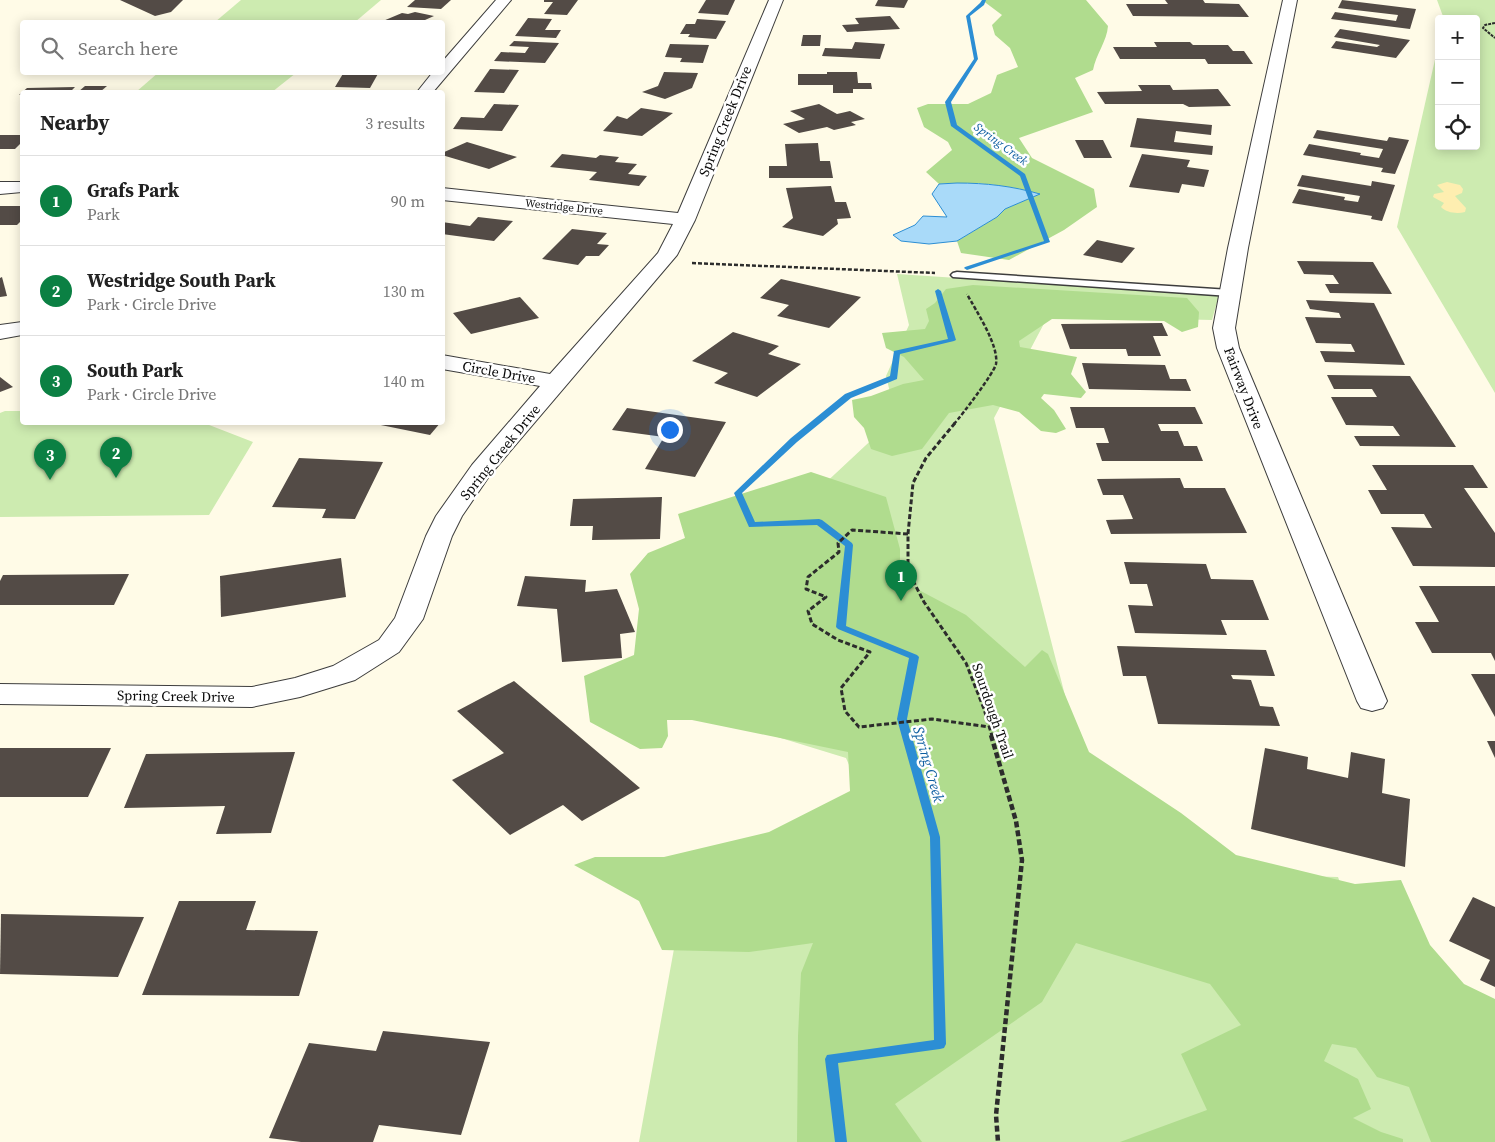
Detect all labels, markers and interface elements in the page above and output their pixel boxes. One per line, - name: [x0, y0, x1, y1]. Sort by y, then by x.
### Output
- map controls: [1435, 15, 1480, 150]
- button: +: [1435, 15, 1480, 60]
- search box: [20, 20, 445, 75]
- icon: search: [38, 34, 66, 62]
- text: Search here: [78, 35, 178, 61]
- button: −: [1435, 60, 1480, 105]
- street label: Spring Creek Drive: [694, 63, 756, 179]
- button: locate: [1435, 105, 1480, 150]
- text: Nearby: [40, 108, 110, 137]
- text: 3 results: [365, 112, 425, 134]
- water label: Spring Creek: [971, 119, 1031, 169]
- text: Grafs Park: [87, 177, 179, 203]
- text: 1: [52, 190, 60, 212]
- text: 90 m: [391, 190, 425, 212]
- street label: Westridge Drive: [524, 195, 604, 219]
- text: Park: [87, 203, 120, 225]
- text: Westridge South Park: [87, 267, 276, 293]
- text: 2: [52, 280, 60, 302]
- text: 130 m: [383, 280, 425, 302]
- text: Park · Circle Drive: [87, 293, 216, 315]
- street label: Fairway Drive: [1219, 344, 1269, 432]
- street label: Circle Drive: [461, 356, 537, 388]
- text: South Park: [87, 357, 183, 383]
- text: 3: [52, 370, 60, 392]
- text: 140 m: [383, 370, 425, 392]
- text: Park · Circle Drive: [87, 383, 216, 405]
- street label: Spring Creek Drive: [455, 400, 545, 504]
- your location: [657, 417, 683, 443]
- pin: 2: [100, 437, 132, 478]
- pin: 3: [34, 439, 66, 480]
- pin: 1: [885, 560, 917, 601]
- street label: Sourdough Trail: [967, 660, 1019, 762]
- street label: Spring Creek Drive: [117, 685, 235, 707]
- water label: Spring Creek: [908, 723, 950, 805]

